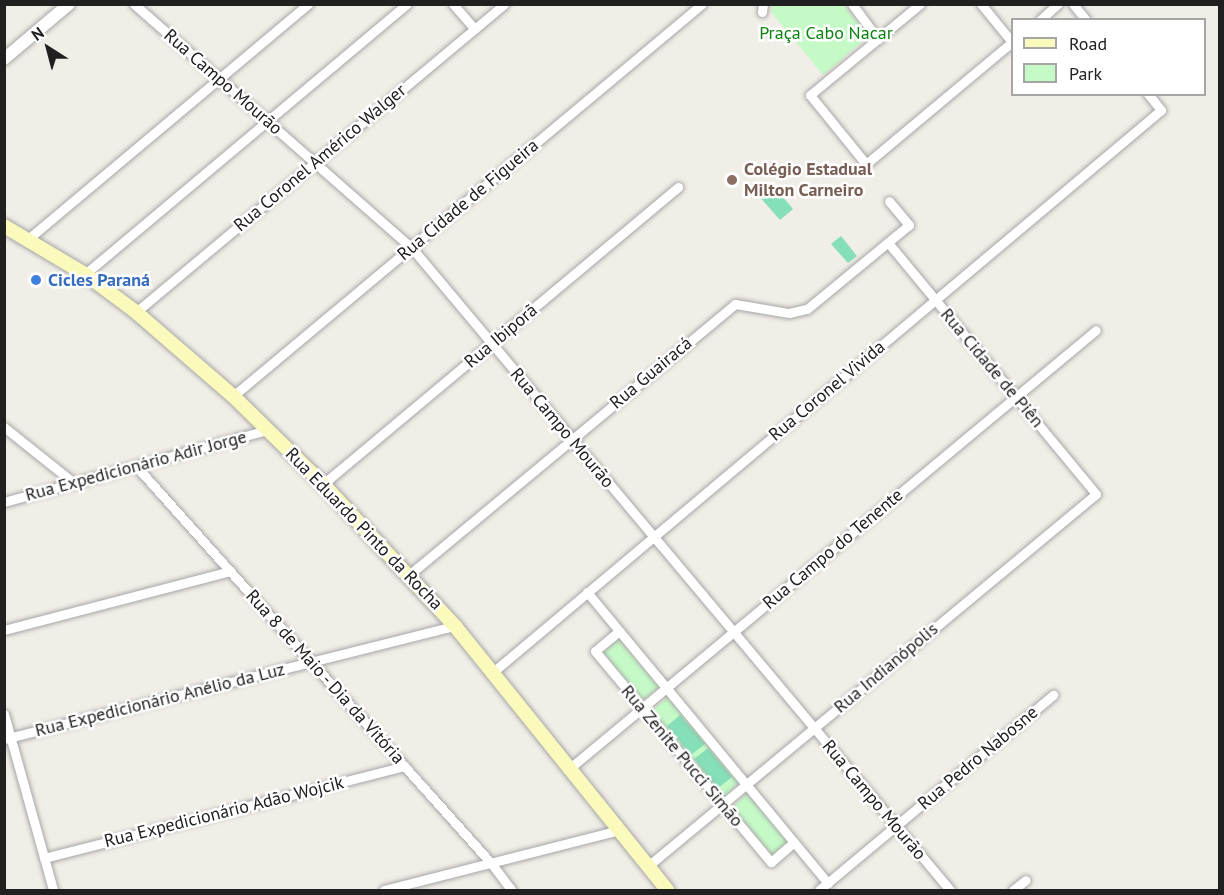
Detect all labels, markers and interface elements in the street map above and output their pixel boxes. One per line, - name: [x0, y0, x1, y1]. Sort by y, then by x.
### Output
- north arrow: [18, 18, 78, 78]
- legend: [1011, 18, 1206, 96]
- text: N: [27, 22, 48, 45]
- park label: Praça Cabo Nacar: [759, 22, 893, 44]
- street label: Rua Campo Mourão: [159, 25, 287, 139]
- text: Road: [1069, 32, 1107, 55]
- text: Park: [1069, 62, 1102, 85]
- street label: Rua Coronel Américo Walger: [229, 79, 411, 237]
- street label: Rua Cidade de Figueira: [393, 135, 543, 265]
- place label: Colégio Estadual Milton Carneiro: [744, 159, 872, 201]
- marker: Colégio Estadual Milton Carneiro: [725, 173, 739, 187]
- place label: Cicles Paraná: [48, 269, 150, 291]
- marker: Cicles Paraná: [29, 273, 43, 287]
- street label: Rua Ibiporã: [460, 299, 542, 373]
- street label: Rua Cidade de Piên: [936, 304, 1048, 432]
- street label: Rua Guairacá: [606, 332, 696, 414]
- street label: Rua Coronel Vivida: [764, 336, 890, 446]
- street label: Rua Campo Mourão: [506, 364, 618, 492]
- street label: Rua Expedicionário Adir Jorge: [23, 426, 249, 506]
- street label: Rua Eduardo Pinto da Rocha: [281, 443, 447, 615]
- street label: Rua Campo do Tenente: [758, 484, 908, 614]
- street label: Rua 8 de Maio - Dia da Vitória: [240, 584, 410, 770]
- street label: Rua Indianópolis: [830, 618, 942, 718]
- street label: Rua Expedicionário Anélio da Luz: [33, 658, 287, 742]
- street label: Rua Zenite Pucci Simão: [616, 681, 748, 831]
- street label: Rua Pedro Nabosne: [914, 702, 1042, 814]
- street label: Rua Campo Mourão: [818, 736, 930, 864]
- street label: Rua Expedicionário Adão Wojcik: [102, 772, 346, 852]

